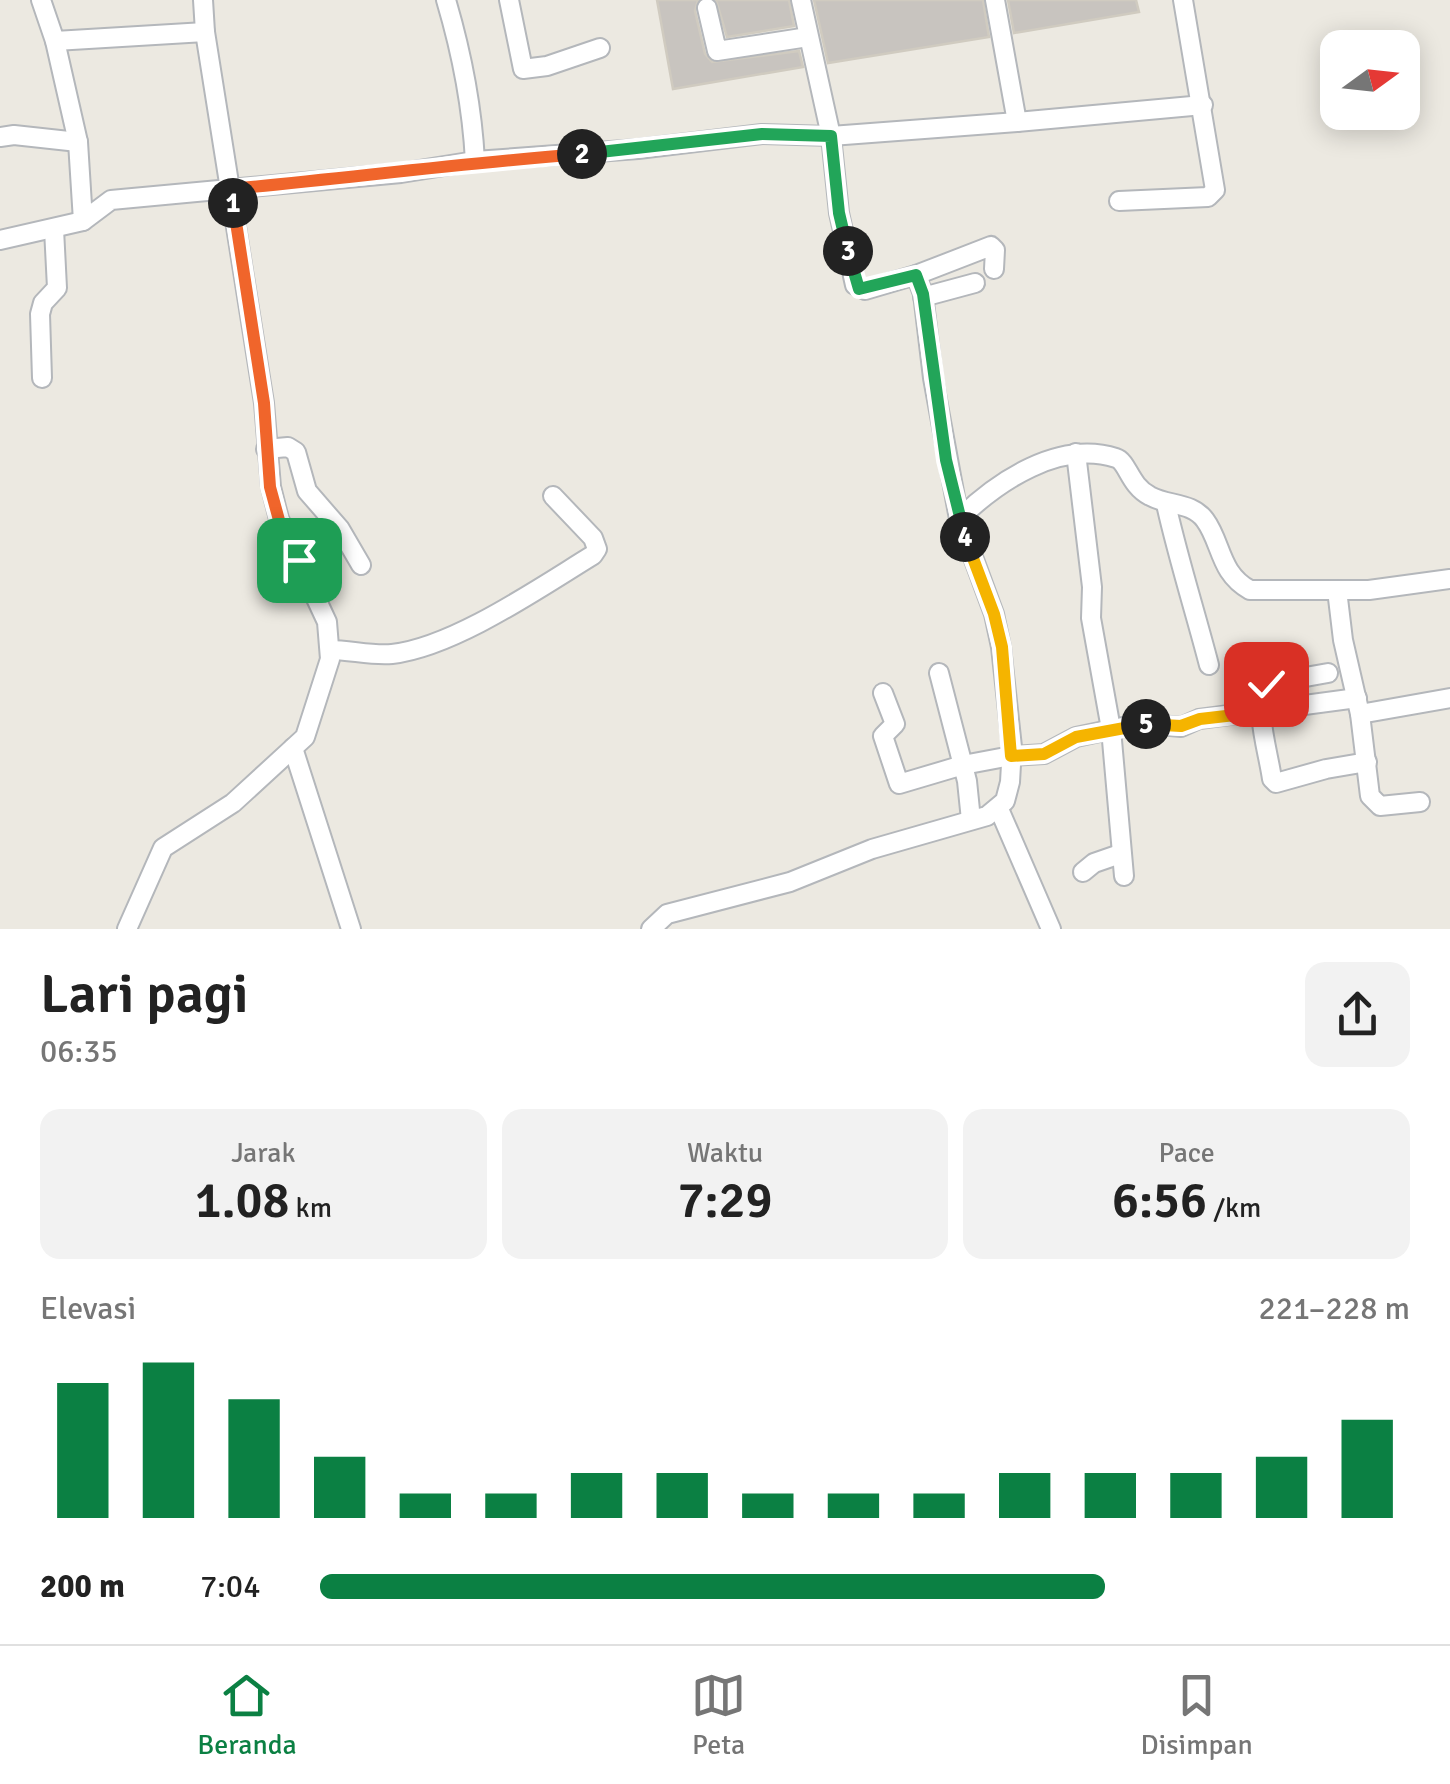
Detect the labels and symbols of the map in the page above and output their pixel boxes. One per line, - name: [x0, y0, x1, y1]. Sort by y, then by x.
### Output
- north arrow: [1320, 30, 1420, 130]
- pin: 2: [557, 129, 607, 179]
- pin: 1: [208, 178, 258, 228]
- pin: 3: [823, 226, 873, 276]
- pin: 4: [940, 512, 990, 562]
- pin: [257, 518, 342, 603]
- pin: [1224, 642, 1309, 727]
- pin: 5: [1121, 699, 1171, 749]

